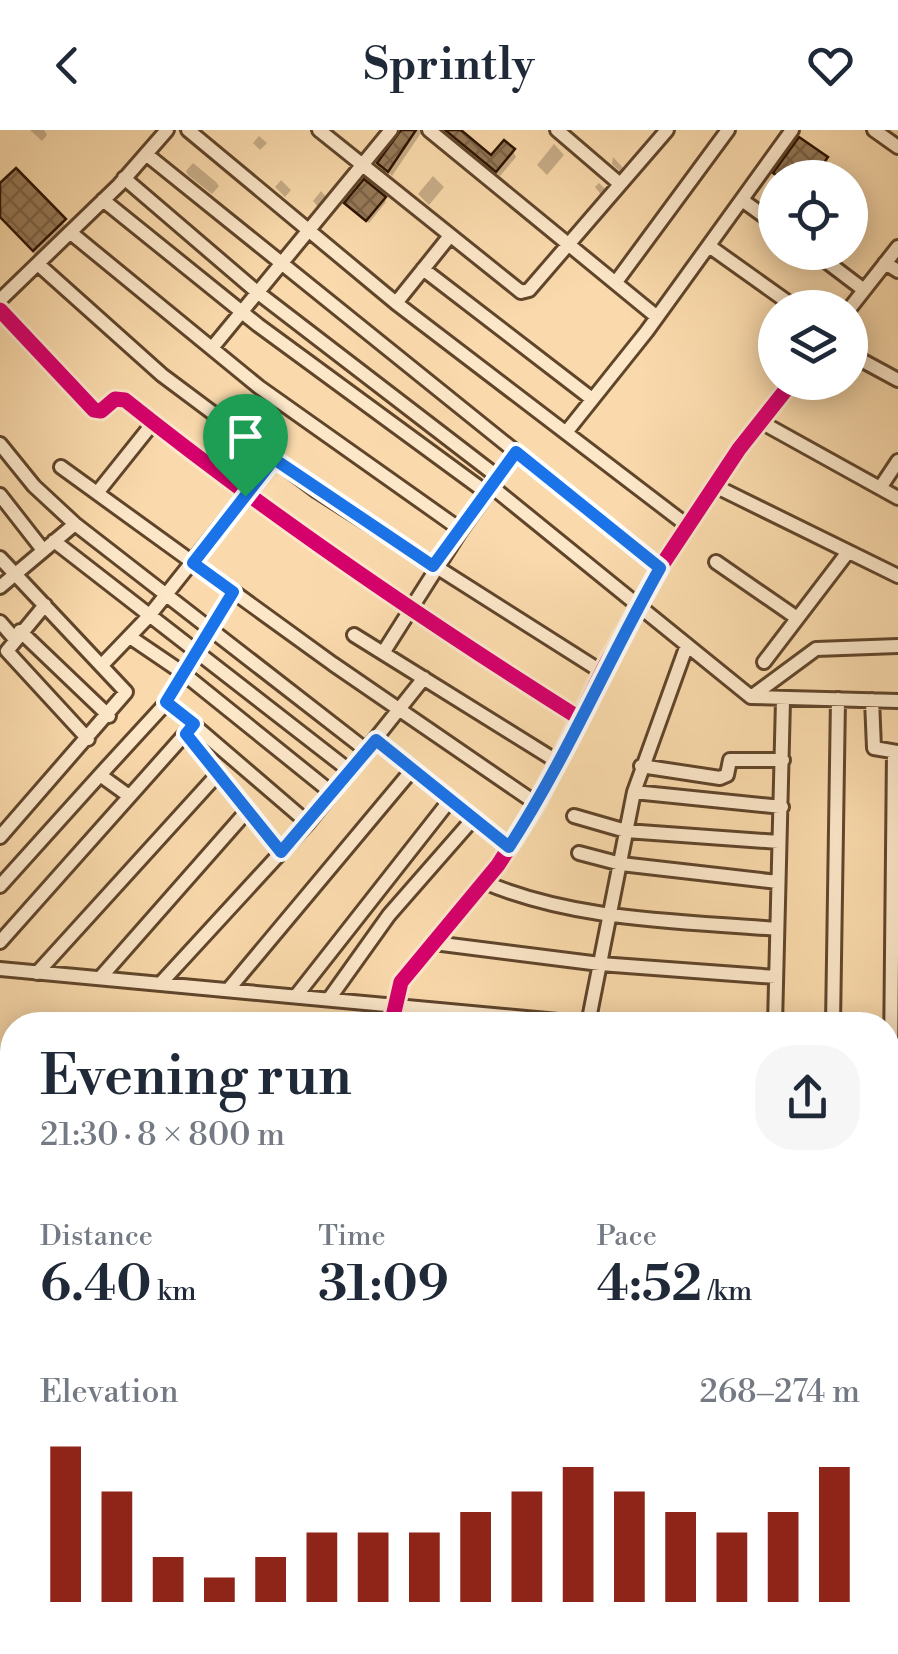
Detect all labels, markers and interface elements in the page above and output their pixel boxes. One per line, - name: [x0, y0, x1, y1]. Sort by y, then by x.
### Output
- text: Sprintly: [363, 37, 535, 94]
- icon: back: [40, 38, 95, 93]
- icon: heart: [803, 38, 858, 93]
- map controls: [758, 160, 868, 400]
- button: locate: [758, 160, 868, 270]
- button: layers: [758, 290, 868, 400]
- pin: [203, 394, 288, 497]
- icon: arrive: [218, 409, 273, 464]
- text: Evening run: [40, 1043, 352, 1112]
- button: share: [755, 1045, 860, 1150]
- text: 21:30 · 8 × 800 m: [40, 1115, 285, 1155]
- text: Distance: [40, 1219, 153, 1254]
- text: Time: [318, 1219, 386, 1254]
- text: Pace: [597, 1219, 657, 1254]
- text: 6.40: [40, 1254, 152, 1316]
- text: 31:09: [318, 1254, 449, 1316]
- text: 4:52: [597, 1254, 702, 1316]
- text: km: [152, 1274, 196, 1309]
- text: /km: [702, 1274, 752, 1309]
- text: Elevation: [40, 1372, 179, 1412]
- text: 268–274 m: [699, 1372, 860, 1412]

